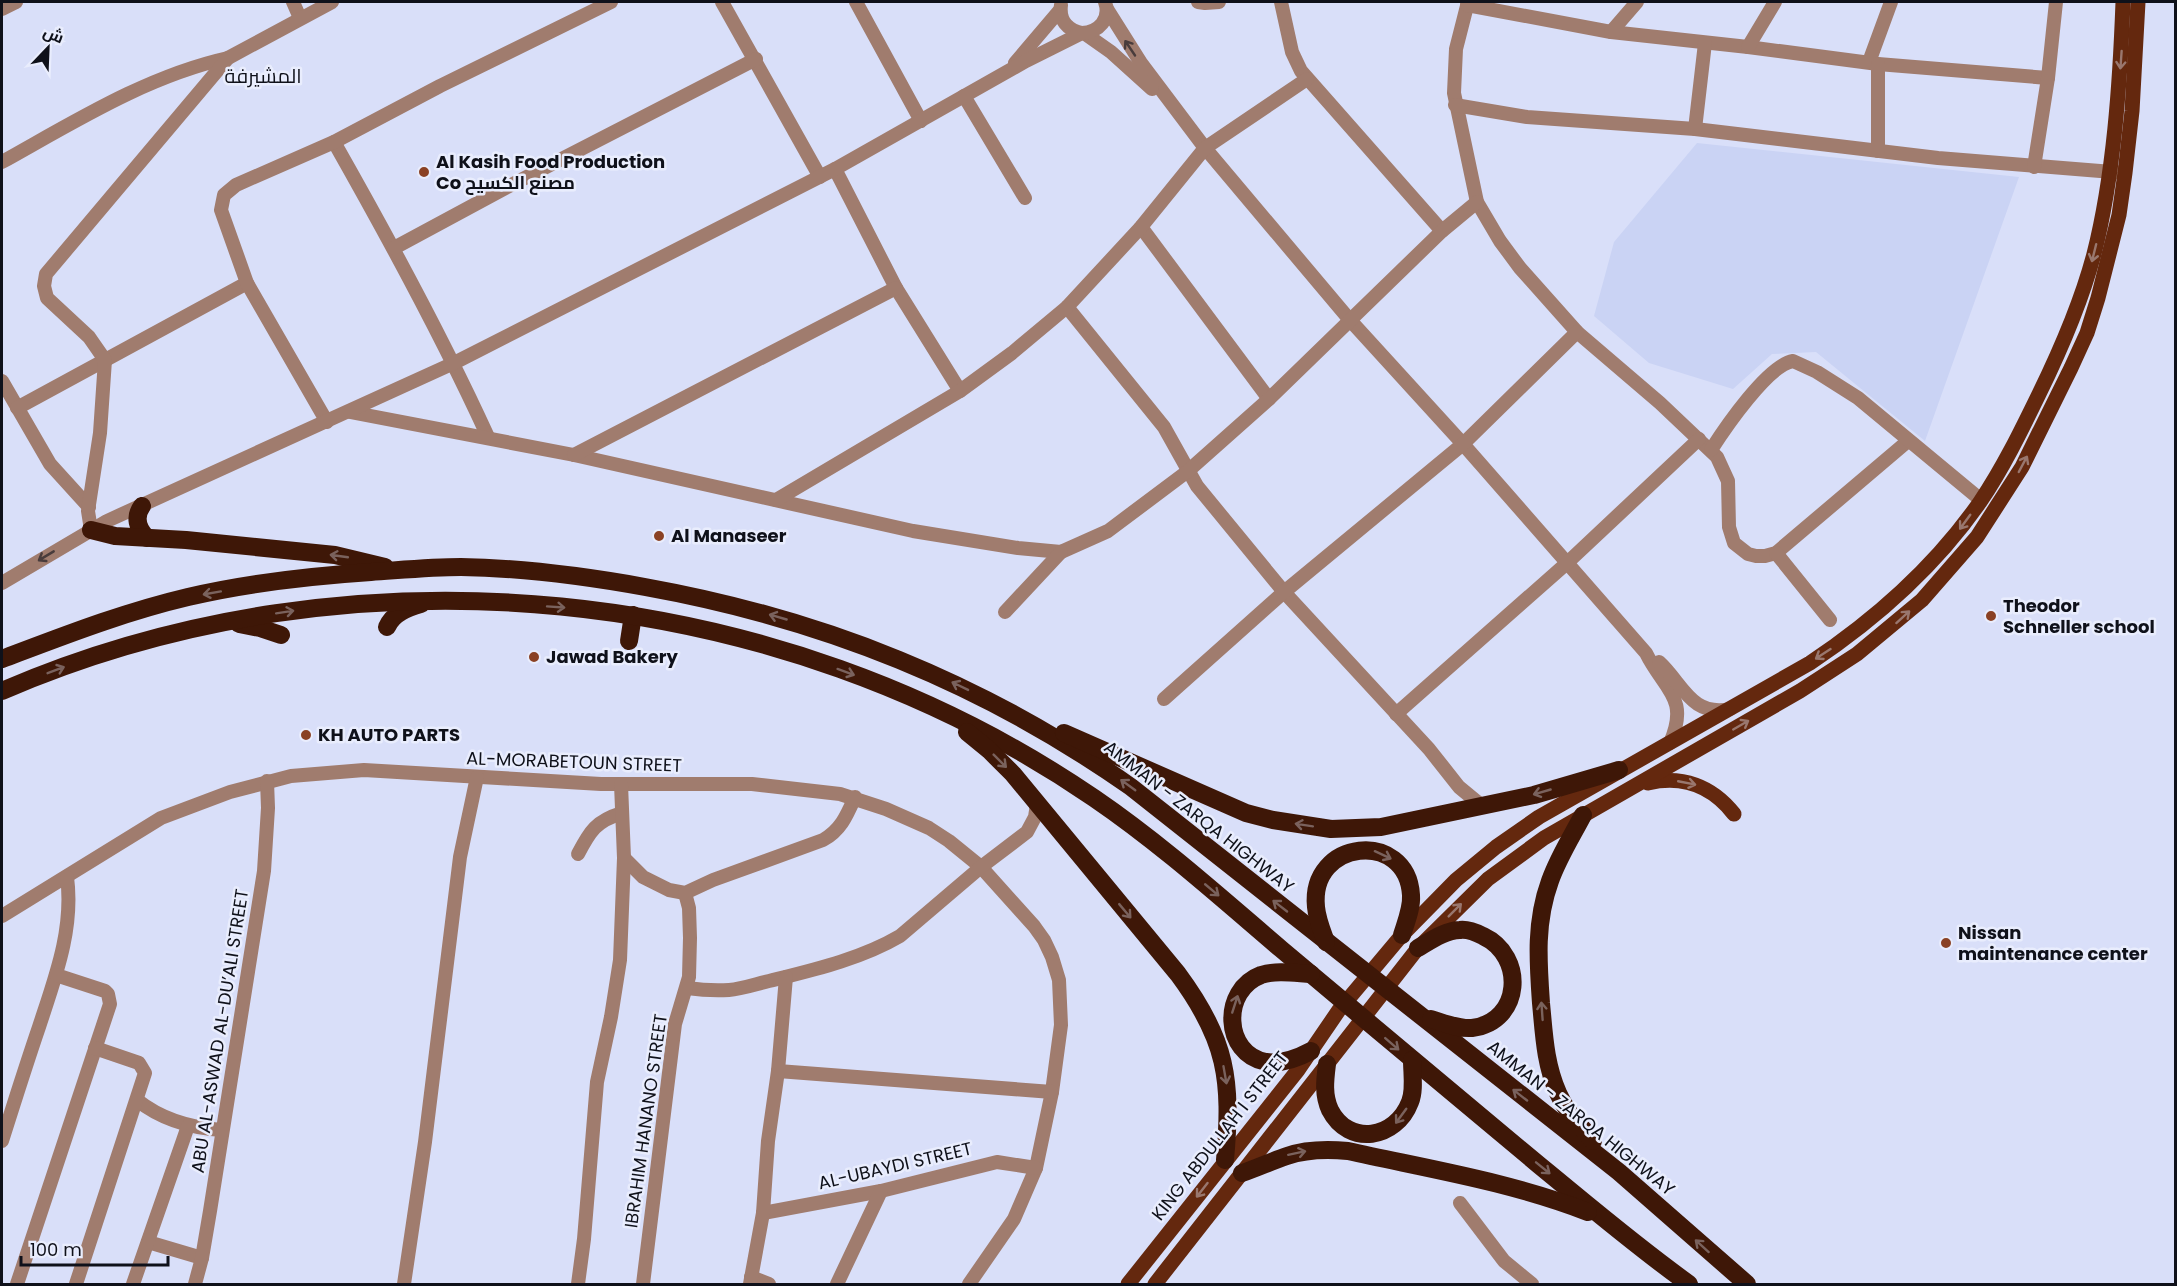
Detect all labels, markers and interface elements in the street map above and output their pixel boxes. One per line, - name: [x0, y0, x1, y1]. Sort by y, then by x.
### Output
- north arrow: [18, 18, 78, 78]
- text: ش: [40, 20, 68, 49]
- one-way arrow: [1124, 40, 1136, 57]
- one-way arrow: [2115, 49, 2126, 69]
- district label: المشيرفة: [224, 62, 302, 90]
- place label: Al Kasih Food Production Co مصنع الكسيح: [436, 149, 665, 195]
- marker: Al Kasih Food Production Co مصنع الكسيح: [417, 165, 431, 179]
- one-way arrow: [2087, 243, 2099, 262]
- one-way arrow: [2018, 456, 2029, 474]
- one-way arrow: [1959, 514, 1971, 530]
- place label: Al Manaseer: [671, 523, 787, 548]
- marker: Al Manaseer: [652, 529, 666, 543]
- one-way arrow: [329, 550, 349, 561]
- one-way arrow: [38, 551, 55, 563]
- one-way arrow: [203, 587, 222, 598]
- place label: Theodor Schneller school: [2003, 593, 2155, 639]
- one-way arrow: [546, 602, 566, 613]
- one-way arrow: [275, 607, 295, 618]
- marker: Theodor Schneller school: [1984, 609, 1998, 623]
- one-way arrow: [1895, 610, 1910, 624]
- one-way arrow: [769, 611, 788, 622]
- place label: Jawad Bakery: [546, 644, 678, 669]
- one-way arrow: [1815, 648, 1832, 661]
- marker: Jawad Bakery: [527, 650, 541, 664]
- one-way arrow: [46, 664, 65, 675]
- one-way arrow: [836, 667, 854, 678]
- one-way arrow: [951, 680, 969, 691]
- one-way arrow: [1732, 719, 1749, 731]
- place label: KH AUTO PARTS: [318, 722, 460, 747]
- marker: KH AUTO PARTS: [299, 728, 313, 742]
- street label: AMMAN - ZARQA HIGHWAY: [1099, 734, 1300, 899]
- street label: AL-MORABETOUN STREET: [466, 745, 683, 778]
- one-way arrow: [993, 754, 1007, 769]
- one-way arrow: [1677, 777, 1696, 789]
- one-way arrow: [1120, 779, 1136, 791]
- one-way arrow: [1533, 787, 1552, 799]
- one-way arrow: [1294, 819, 1314, 830]
- one-way arrow: [1374, 850, 1392, 861]
- one-way arrow: [1204, 884, 1220, 897]
- street label: ABU AL-ASWAD AL-DU’ALI STREET: [185, 887, 254, 1175]
- one-way arrow: [1273, 900, 1289, 913]
- one-way arrow: [1118, 903, 1132, 918]
- one-way arrow: [1448, 903, 1463, 918]
- place label: Nissan maintenance center: [1958, 920, 2148, 966]
- marker: Nissan maintenance center: [1939, 936, 1953, 950]
- one-way arrow: [1230, 995, 1241, 1014]
- one-way arrow: [1536, 1002, 1547, 1022]
- street label: IBRAHIM HANANO STREET: [618, 1012, 673, 1230]
- street label: AMMAN - ZARQA HIGHWAY: [1482, 1034, 1681, 1202]
- one-way arrow: [1384, 1037, 1399, 1051]
- street label: KING ABDULLAH I STREET: [1146, 1046, 1294, 1225]
- one-way arrow: [1220, 1064, 1231, 1084]
- one-way arrow: [1512, 1088, 1528, 1101]
- one-way arrow: [1395, 1107, 1407, 1123]
- street label: AL-UBAYDI STREET: [816, 1136, 974, 1195]
- one-way arrow: [1287, 1147, 1306, 1159]
- one-way arrow: [1535, 1161, 1550, 1175]
- one-way arrow: [1195, 1182, 1208, 1198]
- scale bar: [21, 1229, 168, 1267]
- text: 100 m: [30, 1237, 82, 1262]
- one-way arrow: [1695, 1239, 1710, 1253]

